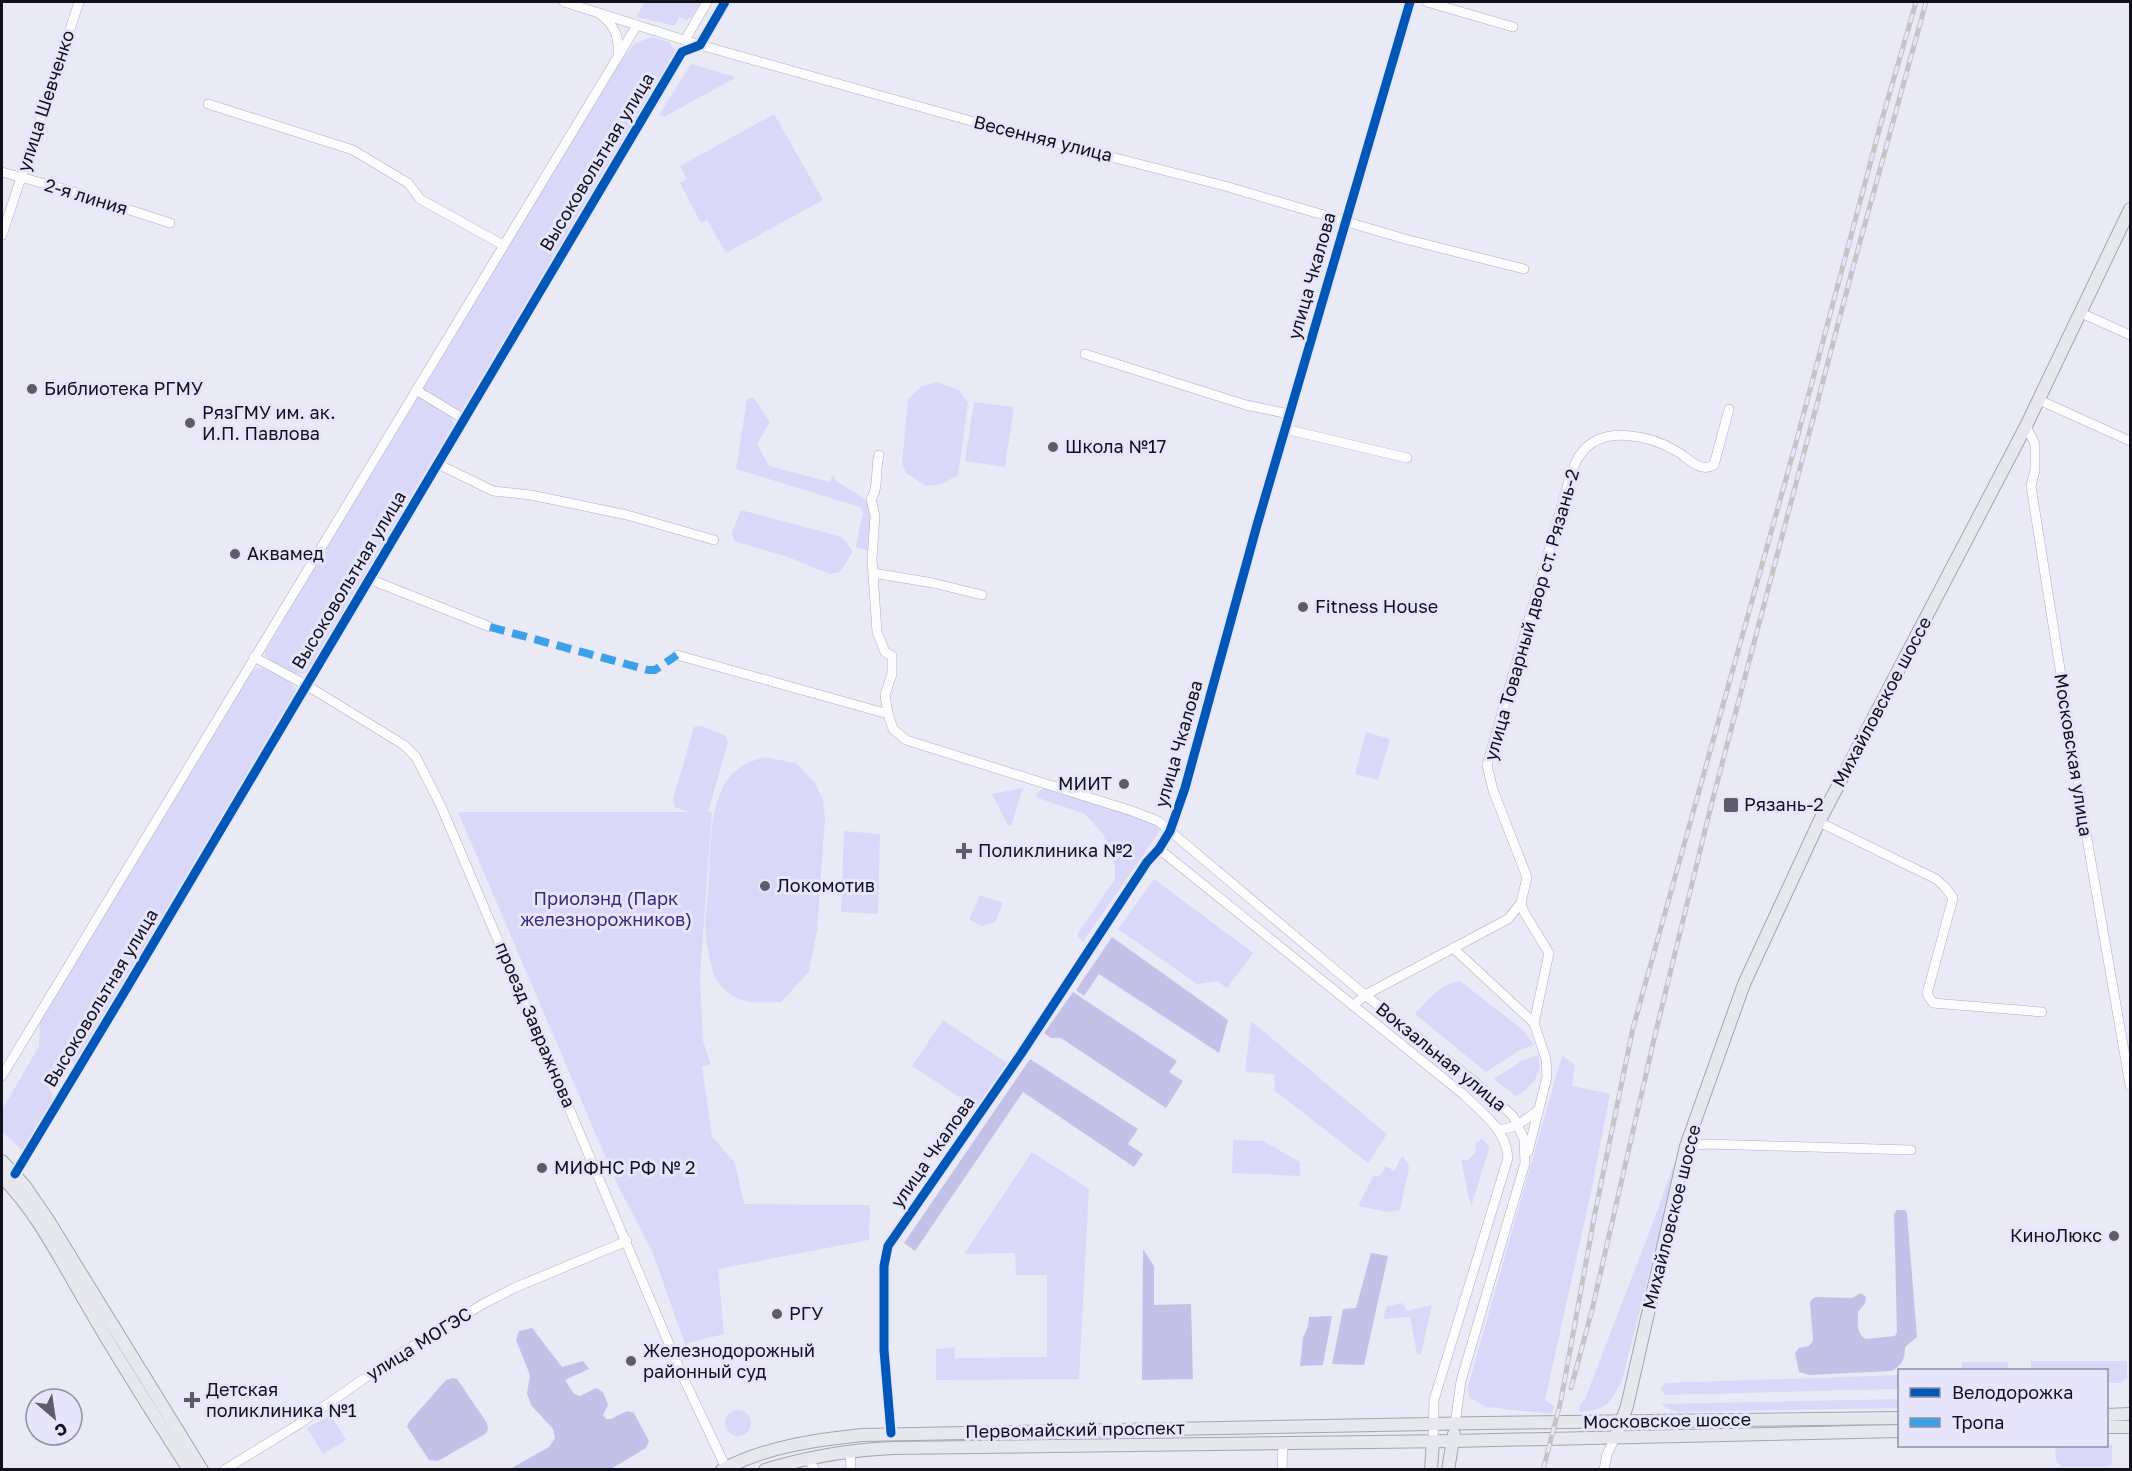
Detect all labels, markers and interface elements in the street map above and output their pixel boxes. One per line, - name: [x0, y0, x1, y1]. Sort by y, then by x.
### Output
- street label: улица Шевченко: [12, 27, 78, 174]
- street label: Высоковольтная улица: [534, 68, 658, 255]
- street label: Весенняя улица: [971, 110, 1115, 166]
- street label: 2-я линия: [42, 173, 131, 219]
- street label: улица Чкалова: [1282, 210, 1340, 342]
- place label: Библиотека РГМУ: [44, 377, 203, 399]
- marker: Библиотека РГМУ: [25, 382, 39, 396]
- place label: РязГМУ им. ак. И.П. Павлова: [202, 401, 336, 444]
- marker: РязГМУ им. ак. И.П. Павлова: [183, 416, 197, 430]
- place label: Школа №17: [1065, 435, 1166, 457]
- marker: Школа №17: [1046, 440, 1060, 454]
- street label: улица Товарный двор ст. Рязань-2: [1479, 466, 1583, 763]
- street label: Высоковольтная улица: [286, 486, 410, 673]
- place label: Аквамед: [247, 542, 324, 564]
- marker: Аквамед: [228, 547, 242, 561]
- place label: Fitness House: [1315, 595, 1438, 617]
- marker: Fitness House: [1296, 600, 1310, 614]
- street label: Михайловское шоссе: [1827, 613, 1935, 790]
- street label: Московская улица: [2050, 672, 2098, 838]
- street label: улица Чкалова: [1149, 678, 1207, 810]
- place label: МИИТ: [1058, 772, 1112, 794]
- marker: МИИТ: [1117, 777, 1131, 791]
- place label: Рязань-2: [1744, 793, 1824, 815]
- marker: Рязань-2: [1722, 796, 1740, 814]
- place label: Поликлиника №2: [978, 839, 1133, 861]
- marker: Поликлиника №2: [955, 842, 973, 860]
- place label: Локомотив: [777, 874, 875, 896]
- marker: Локомотив: [758, 879, 772, 893]
- park label: Приолэнд (Парк железнорожников): [520, 887, 692, 930]
- street label: Высоковольтная улица: [38, 904, 162, 1091]
- street label: проезд Завражнова: [491, 939, 581, 1111]
- street label: Вокзальная улица: [1372, 997, 1511, 1116]
- street label: улица Чкалова: [886, 1091, 979, 1212]
- street label: Михайловское шоссе: [1637, 1122, 1705, 1312]
- place label: МИФНС РФ № 2: [554, 1156, 695, 1178]
- marker: МИФНС РФ № 2: [535, 1161, 549, 1175]
- place label: КиноЛюкс: [2010, 1224, 2102, 1246]
- marker: КиноЛюкс: [2107, 1229, 2121, 1243]
- street label: улица МОГЭС: [362, 1302, 475, 1384]
- place label: РГУ: [789, 1302, 823, 1324]
- marker: РГУ: [770, 1307, 784, 1321]
- place label: Железнодорожный районный суд: [643, 1339, 815, 1382]
- marker: Железнодорожный районный суд: [624, 1354, 638, 1368]
- legend: [1898, 1369, 2108, 1447]
- place label: Детская поликлиника №1: [206, 1378, 357, 1421]
- text: Велодорожка: [1952, 1381, 2073, 1403]
- north arrow: [24, 1387, 84, 1447]
- marker: Детская поликлиника №1: [183, 1391, 201, 1409]
- street label: Московское шоссе: [1583, 1408, 1751, 1432]
- text: Тропа: [1952, 1411, 2004, 1433]
- street label: Первомайский проспект: [965, 1416, 1185, 1442]
- text: С: [51, 1419, 71, 1442]

